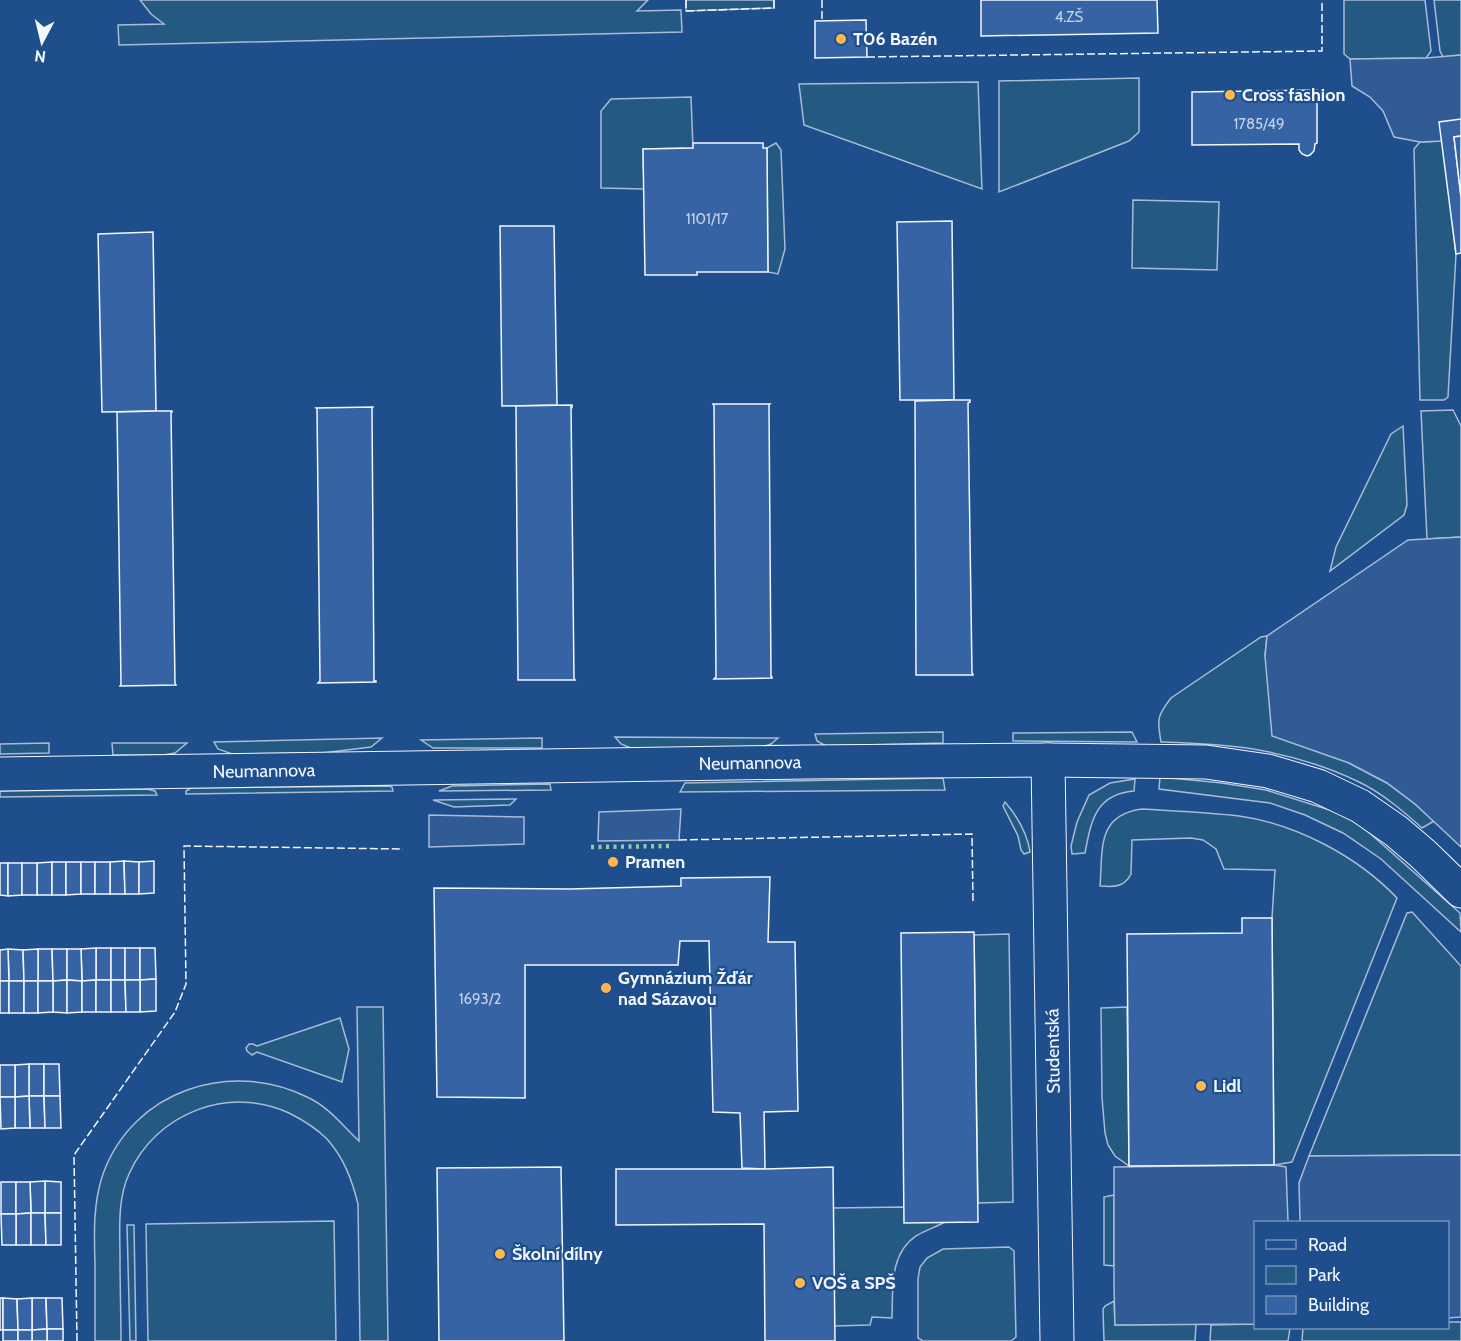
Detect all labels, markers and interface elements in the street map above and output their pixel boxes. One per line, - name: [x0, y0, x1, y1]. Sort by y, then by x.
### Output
- house number: 4.ZŠ: [1055, 7, 1084, 26]
- north arrow: [12, 12, 72, 72]
- place label: T06 Bazén: [853, 28, 937, 50]
- marker: T06 Bazén: [834, 32, 848, 46]
- text: N: [33, 46, 47, 67]
- place label: Cross fashion: [1242, 84, 1345, 106]
- marker: Cross fashion: [1223, 88, 1237, 102]
- house number: 1785/49: [1233, 115, 1285, 133]
- house number: 1101/17: [686, 210, 729, 228]
- street label: Neumannova: [698, 751, 802, 775]
- street label: Neumannova: [212, 759, 316, 783]
- place label: Pramen: [625, 851, 685, 873]
- marker: Pramen: [606, 855, 620, 869]
- place label: Gymnázium Žďár nad Sázavou: [618, 967, 753, 1010]
- marker: Gymnázium Žďár nad Sázavou: [599, 981, 613, 995]
- house number: 1693/2: [459, 990, 502, 1008]
- street label: Studentská: [1041, 1008, 1065, 1094]
- place label: Lidl: [1213, 1075, 1242, 1097]
- marker: Lidl: [1194, 1079, 1208, 1093]
- legend: [1254, 1221, 1449, 1329]
- text: Road: [1308, 1234, 1347, 1256]
- place label: Školní dílny: [512, 1243, 603, 1265]
- marker: Školní dílny: [493, 1247, 507, 1261]
- text: Park: [1308, 1264, 1341, 1286]
- place label: VOŠ a SPŠ: [812, 1272, 896, 1294]
- marker: VOŠ a SPŠ: [793, 1276, 807, 1290]
- text: Building: [1308, 1294, 1370, 1316]

